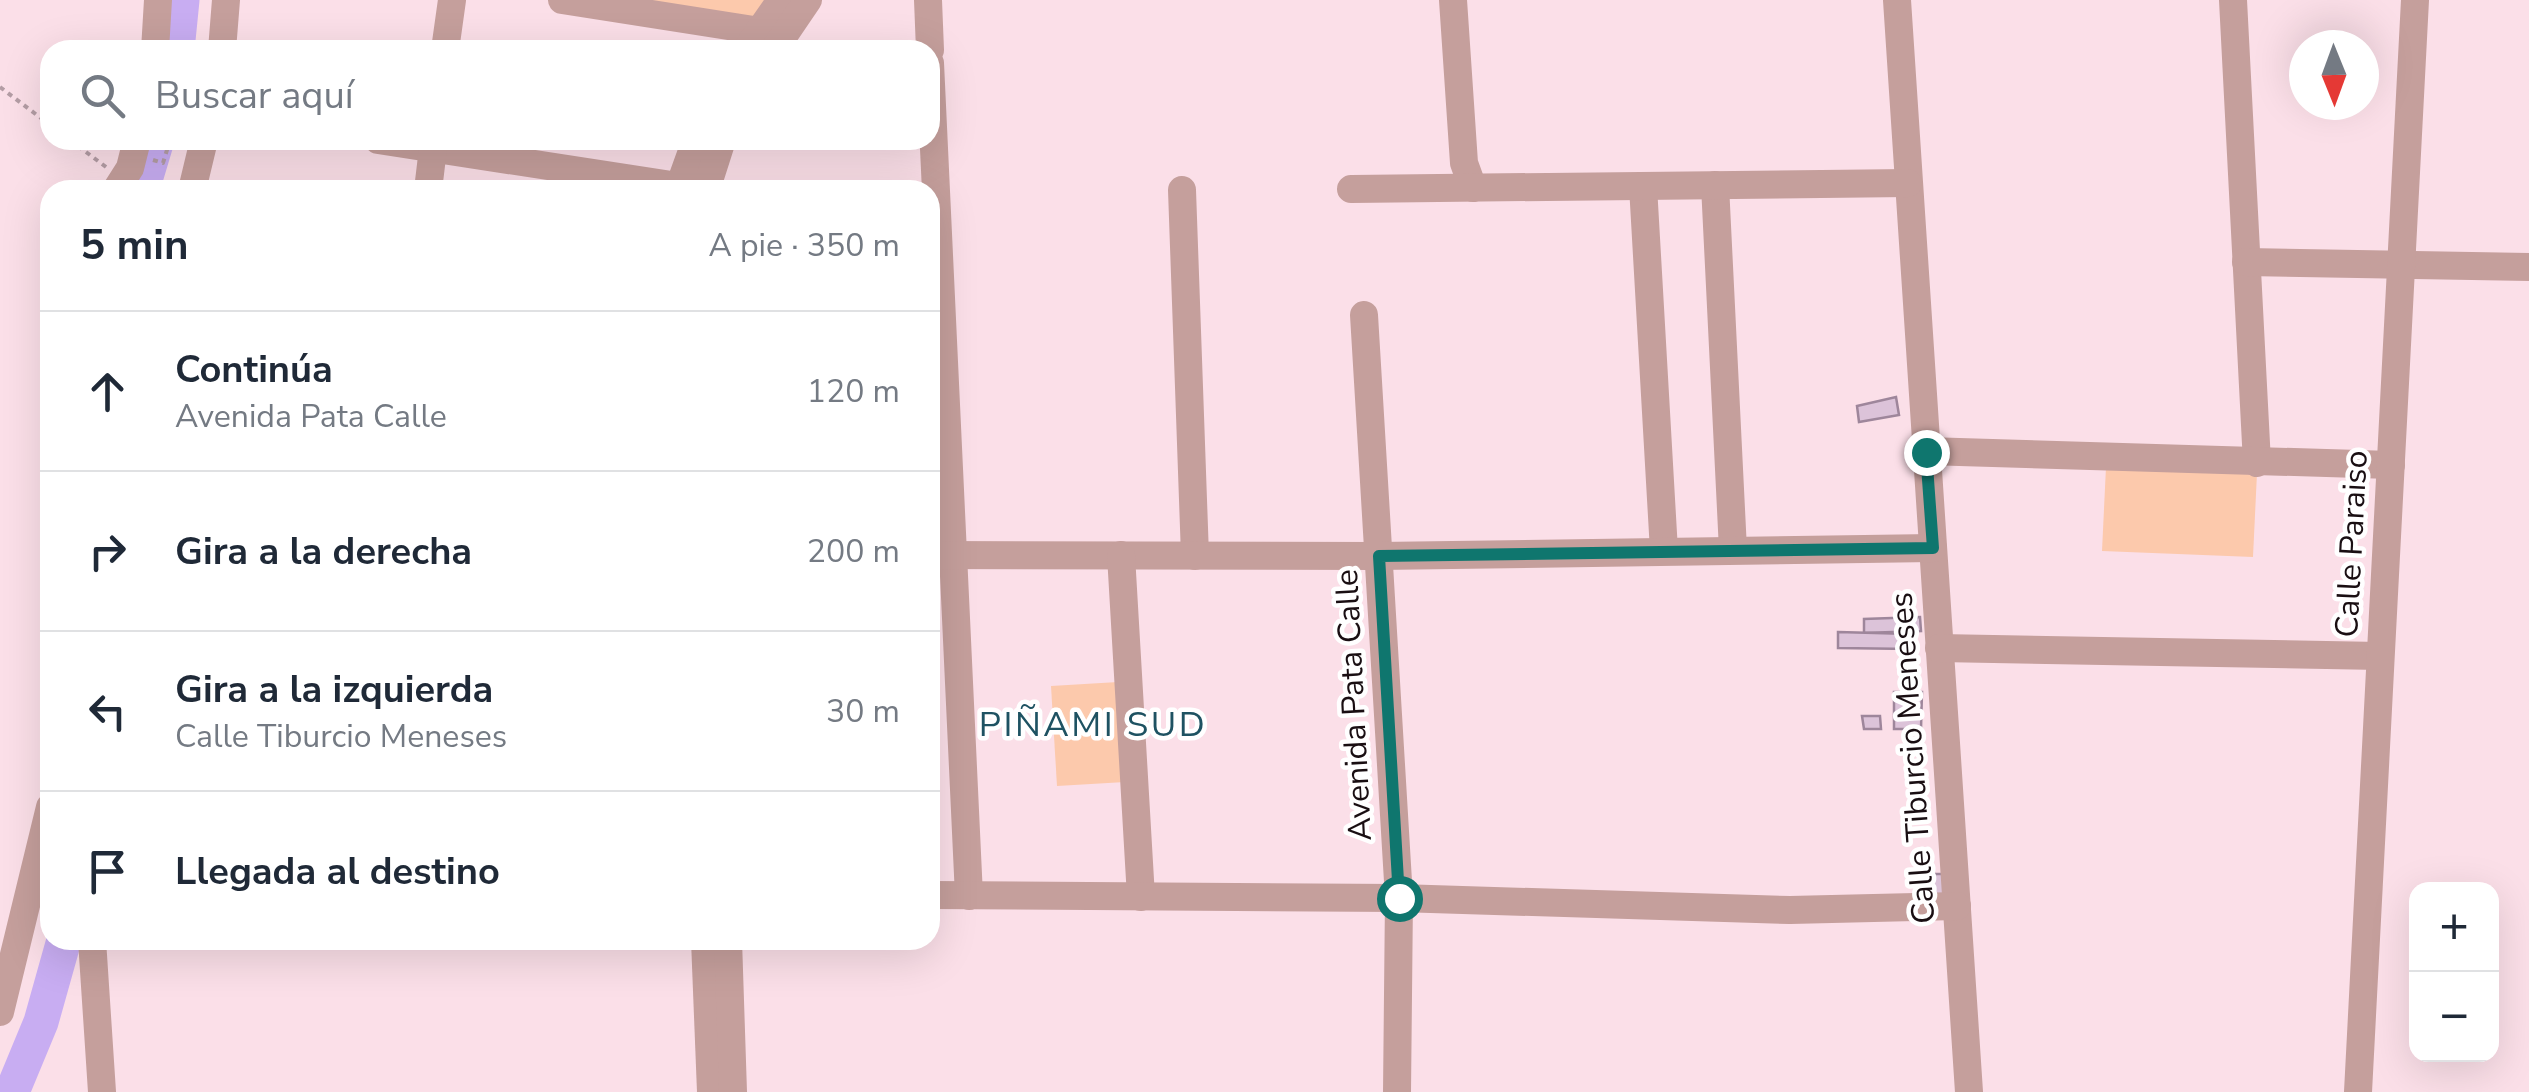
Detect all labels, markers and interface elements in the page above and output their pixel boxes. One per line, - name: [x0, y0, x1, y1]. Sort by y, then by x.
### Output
- north arrow: [2289, 30, 2379, 120]
- search box: [40, 40, 940, 150]
- icon: search: [75, 68, 130, 123]
- text: Buscar aquí: [155, 70, 354, 121]
- text: 5 min: [80, 217, 189, 274]
- text: A pie · 350 m: [708, 224, 900, 267]
- text: Continúa: [175, 344, 333, 395]
- icon: ahead: [80, 364, 135, 419]
- text: 120 m: [807, 370, 900, 413]
- text: Avenida Pata Calle: [175, 395, 447, 438]
- route end: [1904, 430, 1950, 476]
- street label: Calle Paraiso: [2325, 449, 2378, 639]
- icon: right: [80, 524, 135, 579]
- text: Gira a la derecha: [175, 526, 472, 577]
- text: 200 m: [807, 530, 900, 573]
- street label: Avenida Pata Calle: [1325, 568, 1382, 842]
- street label: Calle Tiburcio Meneses: [1879, 591, 1946, 925]
- text: Gira a la izquierda: [175, 664, 493, 715]
- icon: left: [80, 684, 135, 739]
- text: 30 m: [826, 690, 900, 733]
- district label: PIÑAMI SUD: [979, 701, 1207, 748]
- text: Calle Tiburcio Meneses: [175, 715, 507, 758]
- icon: arrive: [80, 844, 135, 899]
- text: Llegada al destino: [175, 846, 500, 897]
- route start: [1377, 876, 1423, 922]
- map controls: [2409, 882, 2499, 1062]
- button: +: [2409, 882, 2499, 972]
- button: −: [2409, 972, 2499, 1062]

